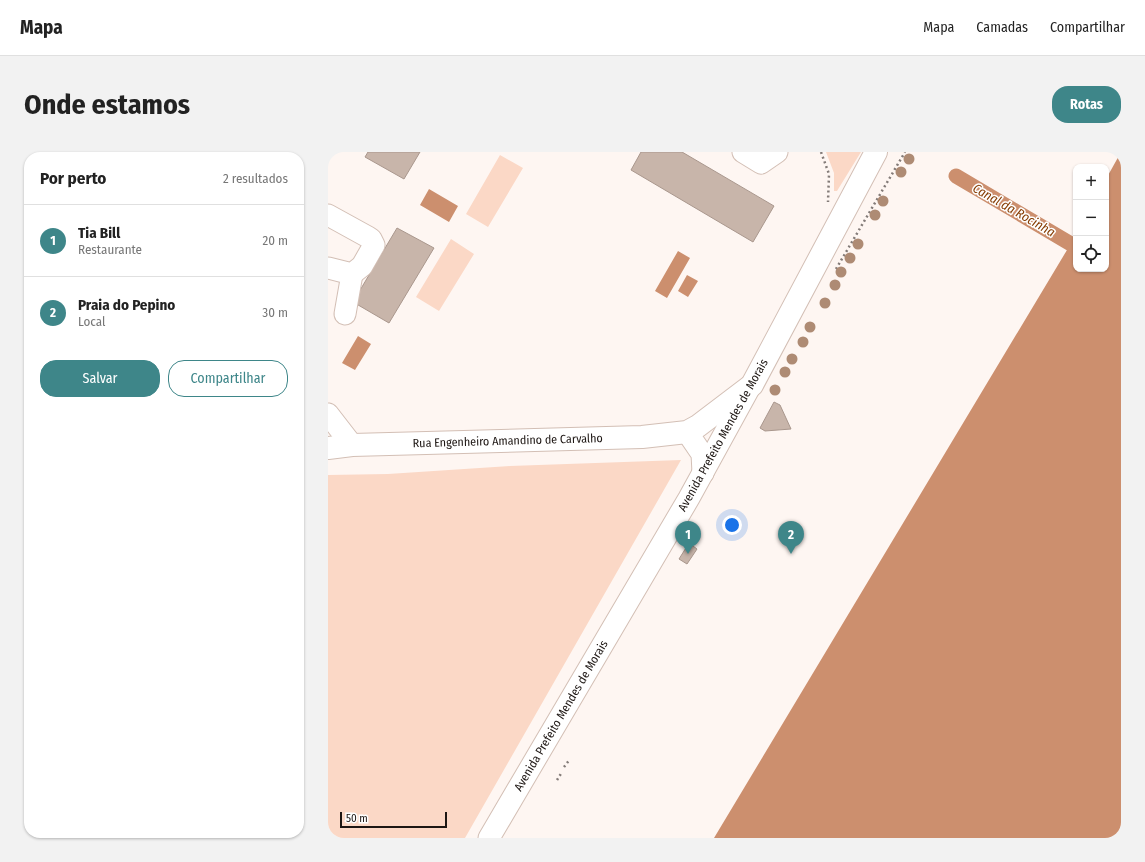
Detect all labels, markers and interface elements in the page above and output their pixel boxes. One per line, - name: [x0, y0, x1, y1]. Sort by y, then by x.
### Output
- text: Mapa: [20, 16, 63, 39]
- text: Mapa: [923, 19, 954, 36]
- text: Camadas: [976, 19, 1028, 36]
- text: Compartilhar: [1050, 19, 1125, 36]
- button: Rotas: [1052, 86, 1121, 123]
- text: Onde estamos: [24, 88, 190, 121]
- map controls: [1073, 164, 1109, 272]
- button: +: [1073, 164, 1109, 200]
- text: Por perto: [40, 168, 106, 189]
- text: 2 resultados: [223, 171, 288, 186]
- water label: Canal da Rocinha: [970, 180, 1058, 240]
- button: −: [1073, 200, 1109, 236]
- text: Tia Bill: [78, 224, 120, 242]
- text: 1: [50, 233, 56, 248]
- text: 20 m: [262, 233, 288, 248]
- button: locate: [1073, 236, 1109, 272]
- text: Restaurante: [78, 242, 142, 257]
- text: Praia do Pepino: [78, 296, 175, 314]
- text: 2: [50, 305, 56, 320]
- text: 30 m: [262, 305, 288, 320]
- text: Local: [78, 314, 105, 329]
- street label: Avenida Prefeito Mendes de Morais: [675, 356, 771, 514]
- button: Salvar: [40, 360, 160, 397]
- button: Compartilhar: [168, 360, 288, 397]
- street label: Rua Engenheiro Amandino de Carvalho: [413, 431, 603, 450]
- your location: [722, 515, 742, 535]
- pin: 1: [675, 521, 701, 554]
- pin: 2: [778, 521, 804, 554]
- street label: Avenida Prefeito Mendes de Morais: [511, 638, 611, 793]
- scale bar: [340, 810, 447, 829]
- text: 50 m: [346, 812, 368, 825]

